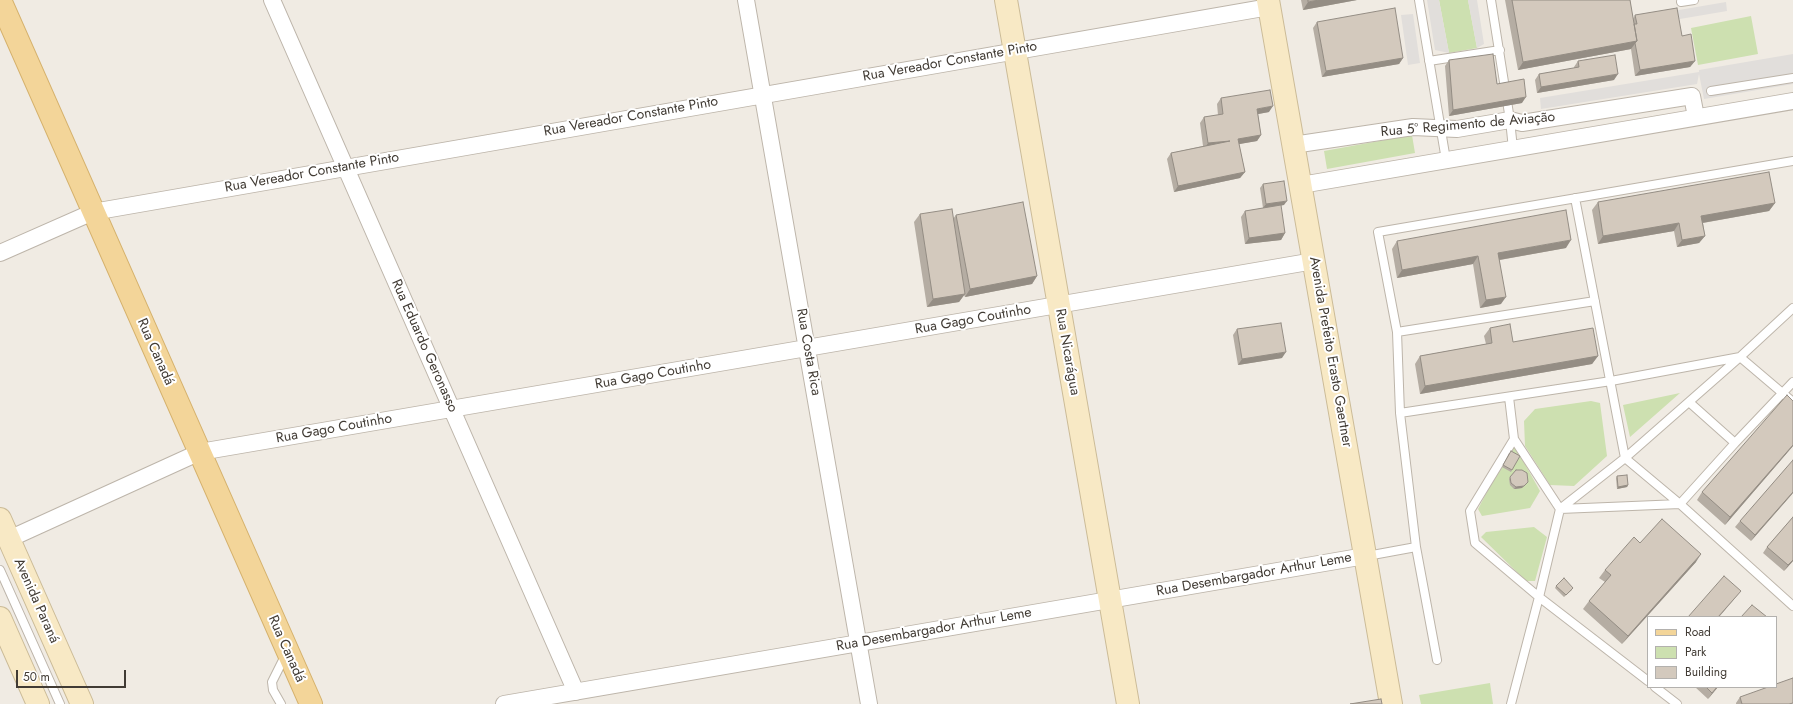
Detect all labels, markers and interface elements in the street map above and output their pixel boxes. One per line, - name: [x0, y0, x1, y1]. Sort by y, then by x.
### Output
- street label: Rua Vereador Constante Pinto: [862, 38, 1038, 86]
- street label: Rua Vereador Constante Pinto: [543, 93, 719, 141]
- street label: Rua 5º Regimento de Aviação: [1380, 109, 1556, 141]
- street label: Rua Vereador Constante Pinto: [224, 149, 400, 197]
- street label: Avenida Prefeito Erasto Gaertner: [1305, 255, 1355, 449]
- street label: Rua Eduardo Geronasso: [387, 277, 461, 415]
- street label: Rua Gago Coutinho: [914, 302, 1032, 338]
- street label: Rua Costa Rica: [792, 307, 824, 397]
- street label: Rua Nicarágua: [1051, 307, 1083, 397]
- street label: Rua Canadá: [133, 316, 177, 388]
- street label: Rua Gago Coutinho: [594, 357, 712, 393]
- street label: Rua Gago Coutinho: [275, 411, 393, 447]
- street label: Rua Desembargador Arthur Leme: [1155, 550, 1353, 600]
- street label: Avenida Paraná: [10, 556, 62, 646]
- street label: Rua Desembargador Arthur Leme: [835, 605, 1033, 655]
- street label: Rua Canadá: [264, 613, 308, 685]
- legend: [1647, 616, 1777, 688]
- text: Road: [1685, 623, 1711, 641]
- text: Park: [1685, 643, 1706, 661]
- scale bar: [18, 662, 128, 688]
- text: Building: [1685, 663, 1727, 681]
- text: 50 m: [23, 668, 50, 686]

